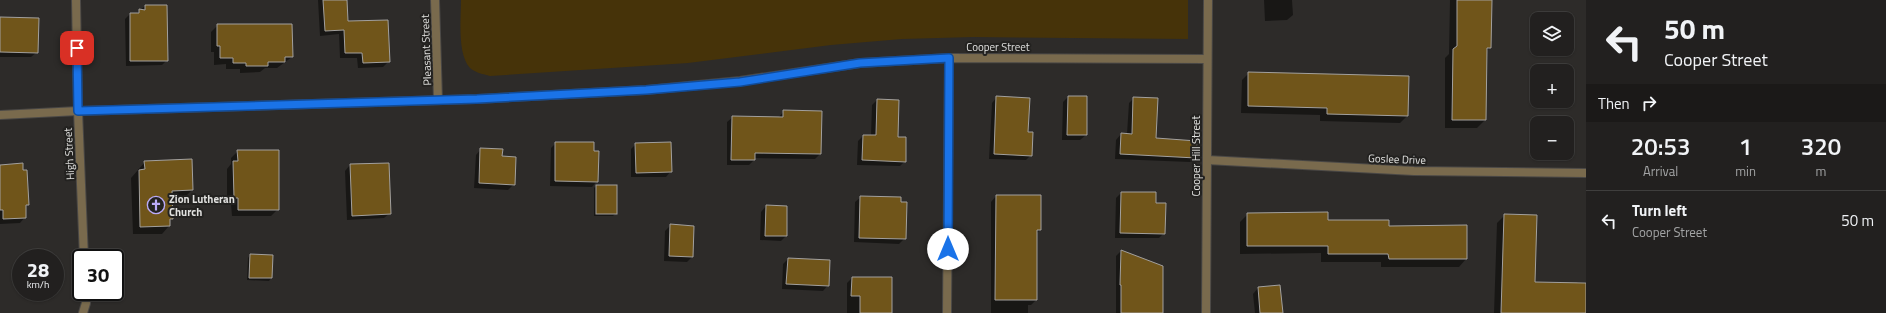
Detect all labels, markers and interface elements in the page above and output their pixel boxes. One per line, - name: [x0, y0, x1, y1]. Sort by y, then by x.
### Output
- text: 50 m: [1664, 7, 1725, 50]
- map controls: [1530, 12, 1574, 160]
- button: layers: [1530, 12, 1574, 56]
- street label: Pleasant Street: [417, 14, 435, 86]
- icon: left: [1598, 16, 1650, 68]
- pin: [60, 31, 94, 65]
- icon: arrive: [66, 37, 88, 59]
- street label: Cooper Street: [966, 39, 1030, 55]
- text: Cooper Street: [1664, 46, 1768, 73]
- button: +: [1530, 64, 1574, 108]
- text: Then: [1598, 92, 1630, 115]
- icon: right: [1638, 92, 1660, 114]
- street label: Cooper Hill Street: [1188, 115, 1204, 196]
- button: −: [1530, 116, 1574, 160]
- street label: High Street: [60, 127, 78, 180]
- text: 20:53: [1631, 128, 1690, 164]
- text: 1: [1739, 128, 1752, 164]
- text: 320: [1801, 128, 1841, 164]
- street label: Goslee Drive: [1368, 150, 1427, 168]
- text: Arrival: [1643, 161, 1678, 181]
- text: min: [1735, 161, 1756, 181]
- text: m: [1816, 161, 1826, 181]
- place label: Zion Lutheran Church: [169, 191, 235, 220]
- church icon: Zion Lutheran Church: [146, 195, 166, 215]
- text: Turn left: [1632, 199, 1687, 222]
- text: 50 m: [1841, 209, 1874, 232]
- icon: left: [1598, 210, 1620, 232]
- text: Cooper Street: [1632, 222, 1707, 242]
- position arrow: [927, 228, 969, 270]
- speed limit sign: 30: [72, 249, 124, 301]
- text: 28: [27, 254, 49, 285]
- text: km/h: [27, 277, 49, 292]

